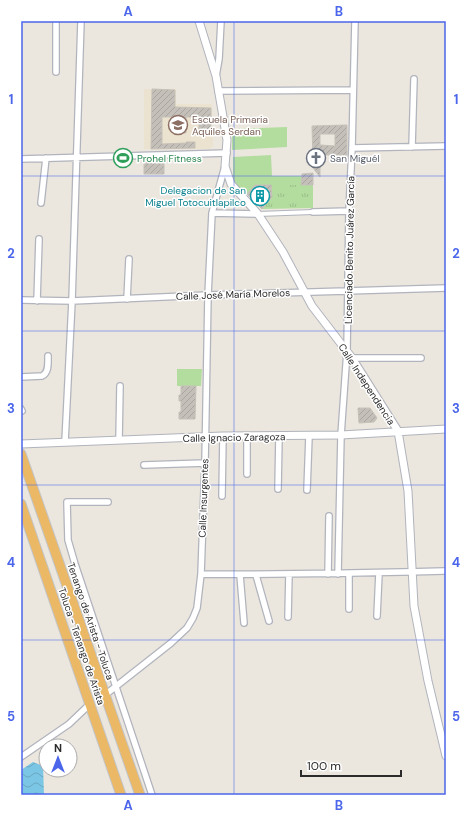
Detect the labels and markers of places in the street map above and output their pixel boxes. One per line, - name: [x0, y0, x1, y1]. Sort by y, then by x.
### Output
- place label: Escuela Primaria Aquiles Serdan: [192, 113, 268, 138]
- school or university icon: Escuela Primaria Aquiles Serdan: [167, 114, 189, 136]
- sports icon: Prohel Fitness: [112, 147, 134, 169]
- church icon: San Miguél: [305, 147, 327, 169]
- place label: Prohel Fitness: [137, 152, 202, 165]
- place label: San Miguél: [330, 152, 380, 165]
- place label: Delegacion de San Miguel Totocuitlapilco: [145, 184, 246, 209]
- building icon: Delegacion de San Miguel Totocuitlapilco: [249, 185, 271, 207]

